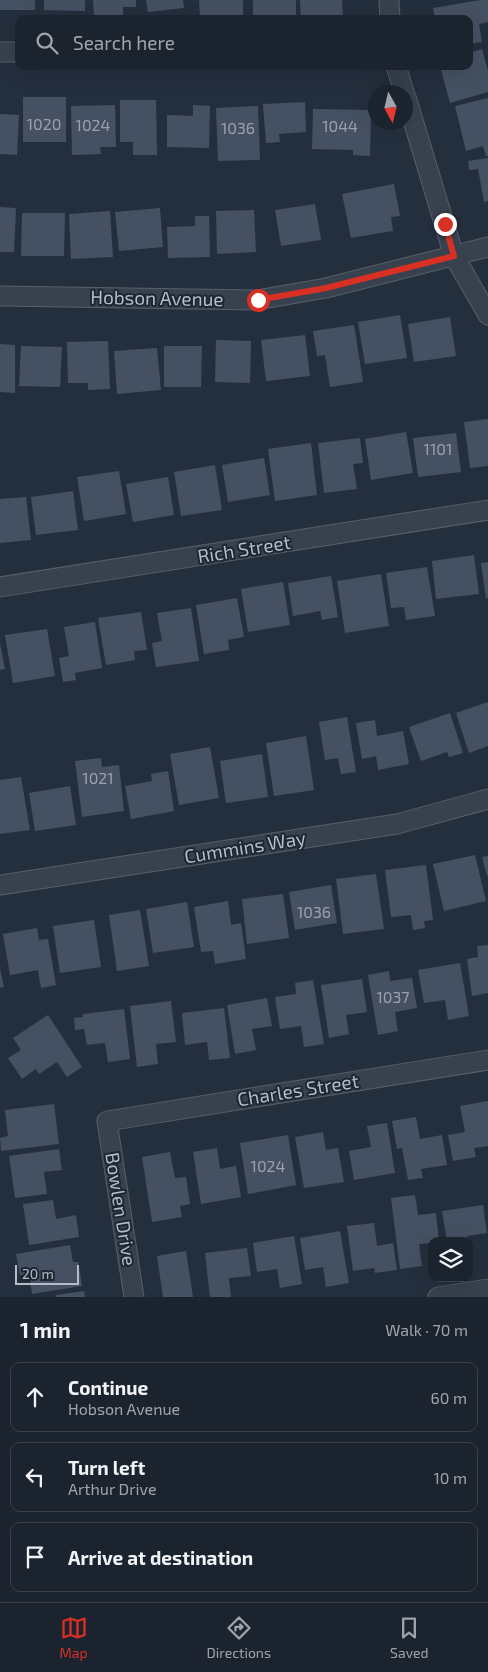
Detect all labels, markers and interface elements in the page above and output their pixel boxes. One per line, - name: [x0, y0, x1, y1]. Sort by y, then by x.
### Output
- search box: [15, 15, 473, 70]
- icon: search: [33, 29, 61, 57]
- text: Search here: [73, 31, 175, 54]
- north arrow: [368, 85, 413, 130]
- house number: 1020: [27, 114, 61, 133]
- house number: 1024: [76, 115, 111, 134]
- house number: 1044: [322, 116, 358, 135]
- house number: 1036: [221, 118, 255, 137]
- route end: [434, 213, 457, 236]
- street label: Hobson Avenue: [90, 285, 224, 310]
- route start: [247, 289, 270, 312]
- house number: 1101: [424, 439, 452, 458]
- street label: Rich Street: [196, 530, 292, 567]
- house number: 1021: [82, 768, 114, 787]
- street label: Cummins Way: [183, 826, 307, 867]
- house number: 1036: [297, 902, 331, 921]
- house number: 1037: [376, 987, 410, 1006]
- street label: Charles Street: [236, 1069, 360, 1110]
- street label: Bowlen Drive: [101, 1151, 142, 1267]
- house number: 1024: [251, 1156, 286, 1175]
- map controls: [428, 1237, 473, 1282]
- button: layers: [428, 1237, 473, 1282]
- scale bar: [15, 1262, 79, 1285]
- text: 20 m: [22, 1265, 54, 1282]
- text: 1 min: [20, 1317, 71, 1342]
- text: Walk · 70 m: [385, 1320, 468, 1339]
- text: Continue: [68, 1376, 148, 1399]
- icon: ahead: [21, 1383, 49, 1411]
- text: 60 m: [431, 1388, 467, 1407]
- text: Hobson Avenue: [68, 1399, 180, 1418]
- text: Turn left: [68, 1456, 145, 1479]
- icon: left: [21, 1463, 49, 1491]
- text: 10 m: [433, 1468, 467, 1487]
- text: Arthur Drive: [68, 1479, 157, 1498]
- icon: arrive: [21, 1543, 49, 1571]
- text: Arrive at destination: [68, 1546, 253, 1569]
- tab: Map: [59, 1614, 88, 1661]
- tab: Directions: [207, 1614, 271, 1661]
- tab: Saved: [390, 1614, 429, 1661]

